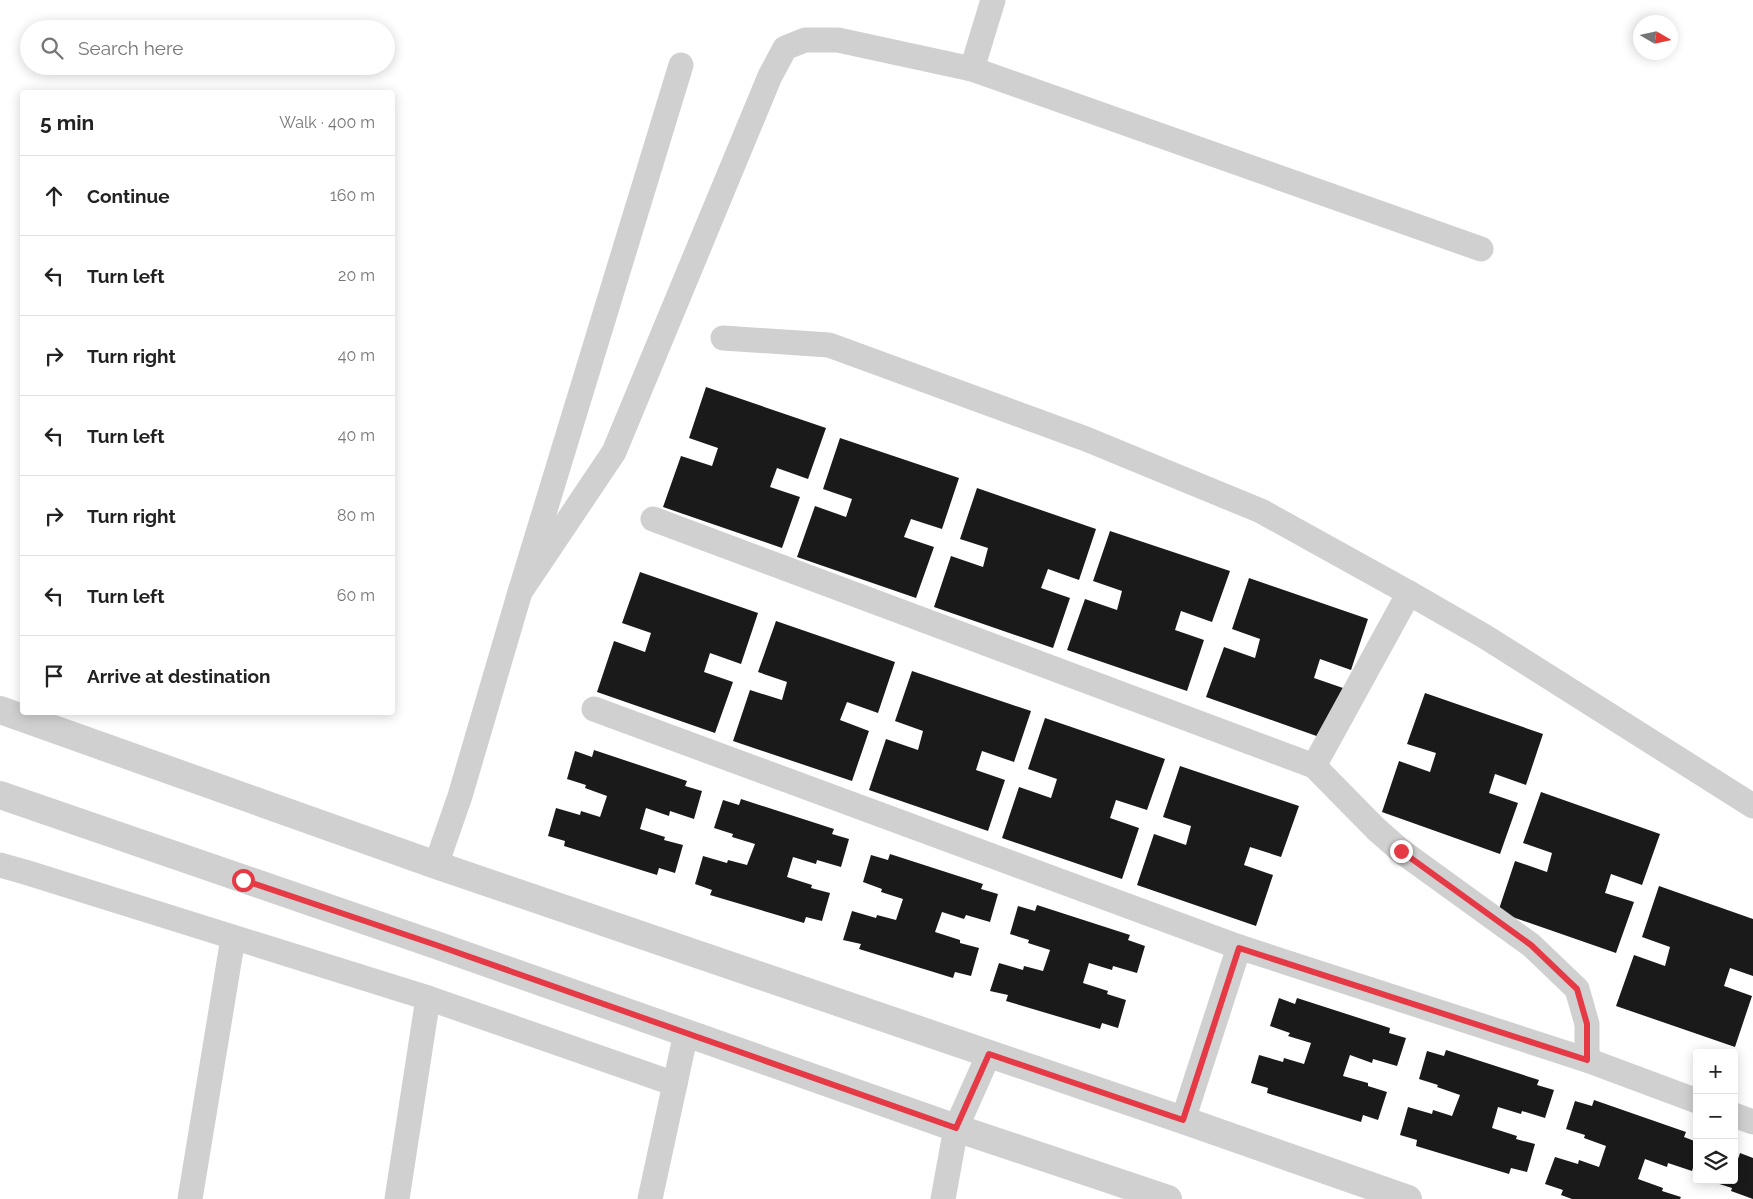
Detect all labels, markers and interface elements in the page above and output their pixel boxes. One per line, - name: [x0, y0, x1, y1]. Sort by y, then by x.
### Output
- north arrow: [1633, 15, 1678, 60]
- search box: [20, 20, 395, 75]
- icon: search: [38, 34, 66, 62]
- text: Search here: [78, 37, 184, 59]
- text: 5 min: [40, 110, 94, 135]
- text: Walk · 400 m: [279, 113, 375, 132]
- icon: ahead: [40, 182, 68, 210]
- text: Continue: [87, 185, 170, 207]
- text: 160 m: [330, 186, 375, 205]
- icon: left: [40, 262, 68, 290]
- text: Turn left: [87, 265, 164, 287]
- text: 20 m: [338, 266, 375, 285]
- icon: right: [40, 342, 68, 370]
- text: Turn right: [87, 345, 176, 367]
- text: 40 m: [338, 346, 375, 365]
- icon: left: [40, 422, 68, 450]
- text: Turn left: [87, 425, 164, 447]
- text: 40 m: [338, 426, 375, 445]
- icon: right: [40, 502, 68, 530]
- text: Turn right: [87, 505, 176, 527]
- text: 80 m: [337, 506, 375, 525]
- icon: left: [40, 582, 68, 610]
- text: Turn left: [87, 585, 164, 607]
- text: 60 m: [337, 586, 375, 605]
- icon: arrive: [40, 662, 68, 690]
- text: Arrive at destination: [87, 665, 271, 687]
- route end: [1390, 840, 1413, 863]
- route start: [232, 869, 255, 892]
- map controls: [1693, 1049, 1738, 1184]
- button: +: [1693, 1049, 1738, 1094]
- button: −: [1693, 1094, 1738, 1139]
- button: layers: [1693, 1139, 1738, 1184]

